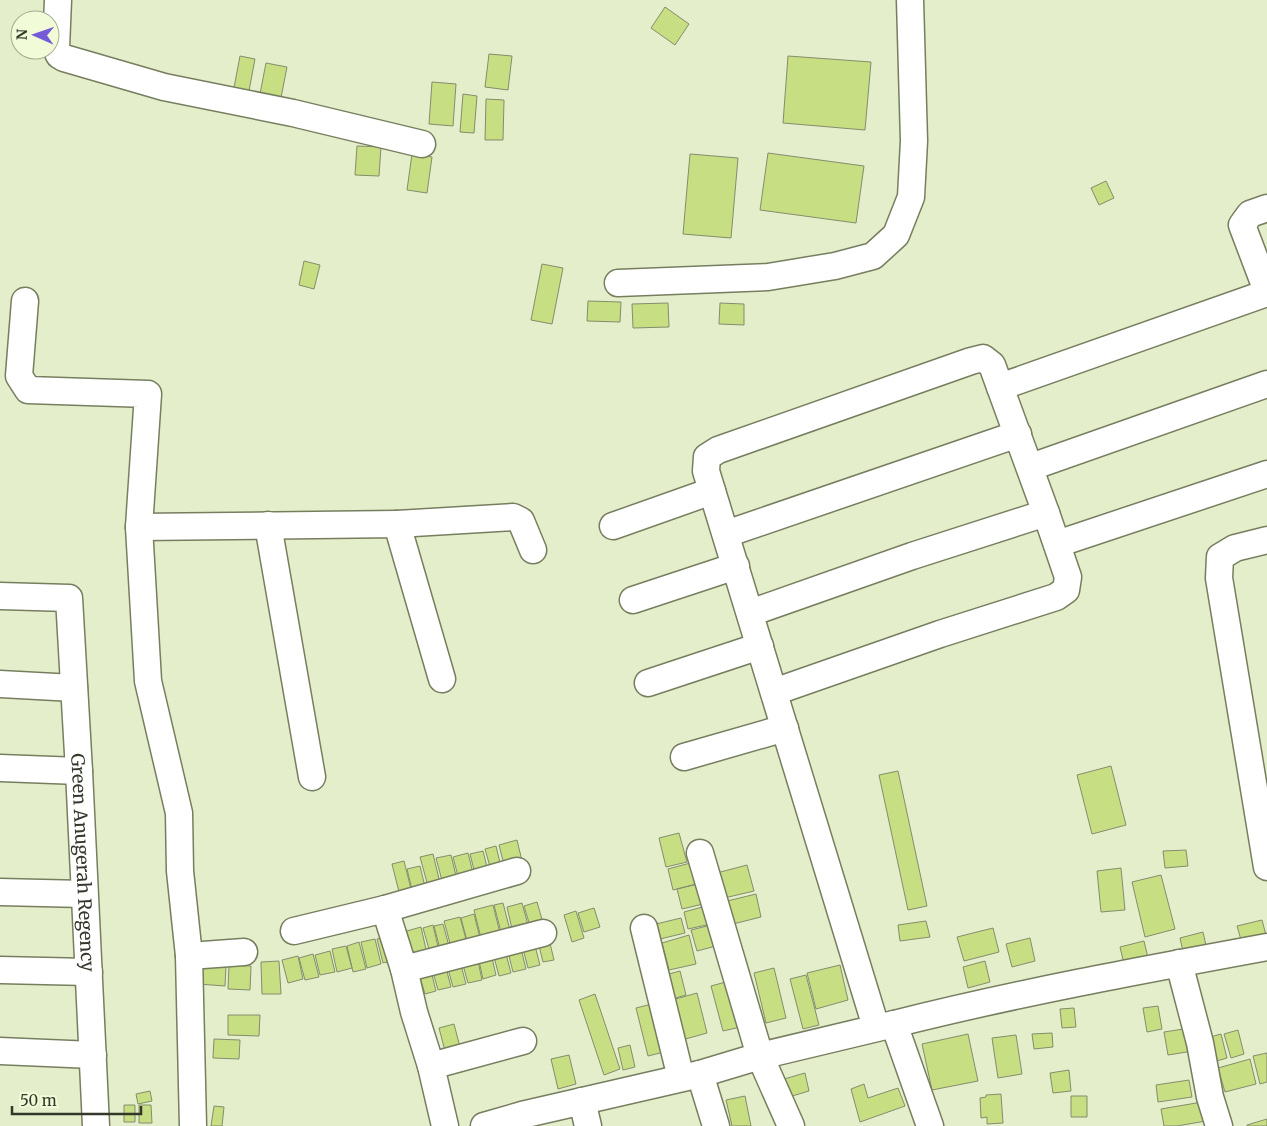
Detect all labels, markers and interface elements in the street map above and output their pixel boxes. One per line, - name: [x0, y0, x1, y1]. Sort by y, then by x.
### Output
- north arrow: [10, 10, 60, 60]
- text: N: [13, 29, 31, 40]
- street label: Green Anugerah Regency: [67, 753, 100, 973]
- scale bar: [12, 1084, 141, 1116]
- text: 50 m: [20, 1091, 57, 1110]

